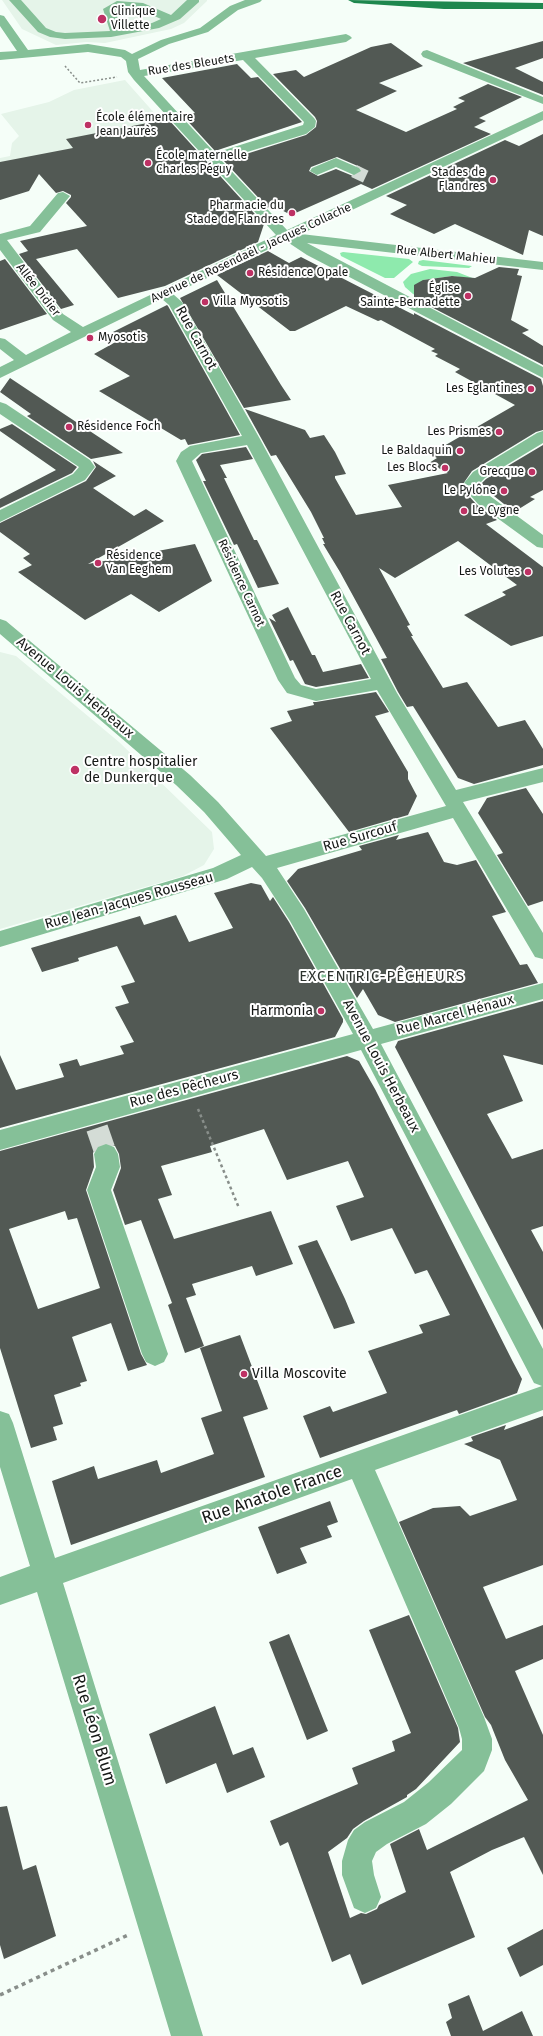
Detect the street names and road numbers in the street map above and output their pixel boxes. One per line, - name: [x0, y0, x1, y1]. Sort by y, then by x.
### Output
- street label: Rue des Bleuets: [147, 51, 235, 79]
- street label: Avenue de Rosendaël - Jacques Collache: [148, 200, 354, 306]
- street label: Rue Albert Mahieu: [396, 243, 496, 267]
- street label: Allée Didier: [13, 261, 63, 319]
- street label: Rue Carnot: [172, 303, 220, 373]
- street label: Résidence Carnot: [214, 537, 268, 629]
- street label: Rue Carnot: [326, 588, 374, 658]
- street label: Avenue Louis Herbeaux: [13, 634, 137, 742]
- street label: Rue Surcouf: [321, 818, 399, 856]
- street label: Rue Jean-Jacques Rousseau: [43, 869, 215, 933]
- street label: Rue Marcel Hénaux: [394, 991, 516, 1039]
- street label: Avenue Louis Herbeaux: [339, 997, 423, 1135]
- street label: Rue des Pêcheurs: [128, 1066, 240, 1112]
- street label: Rue Anatole France: [199, 1461, 345, 1529]
- street label: Rue Léon Blum: [67, 1672, 121, 1788]

